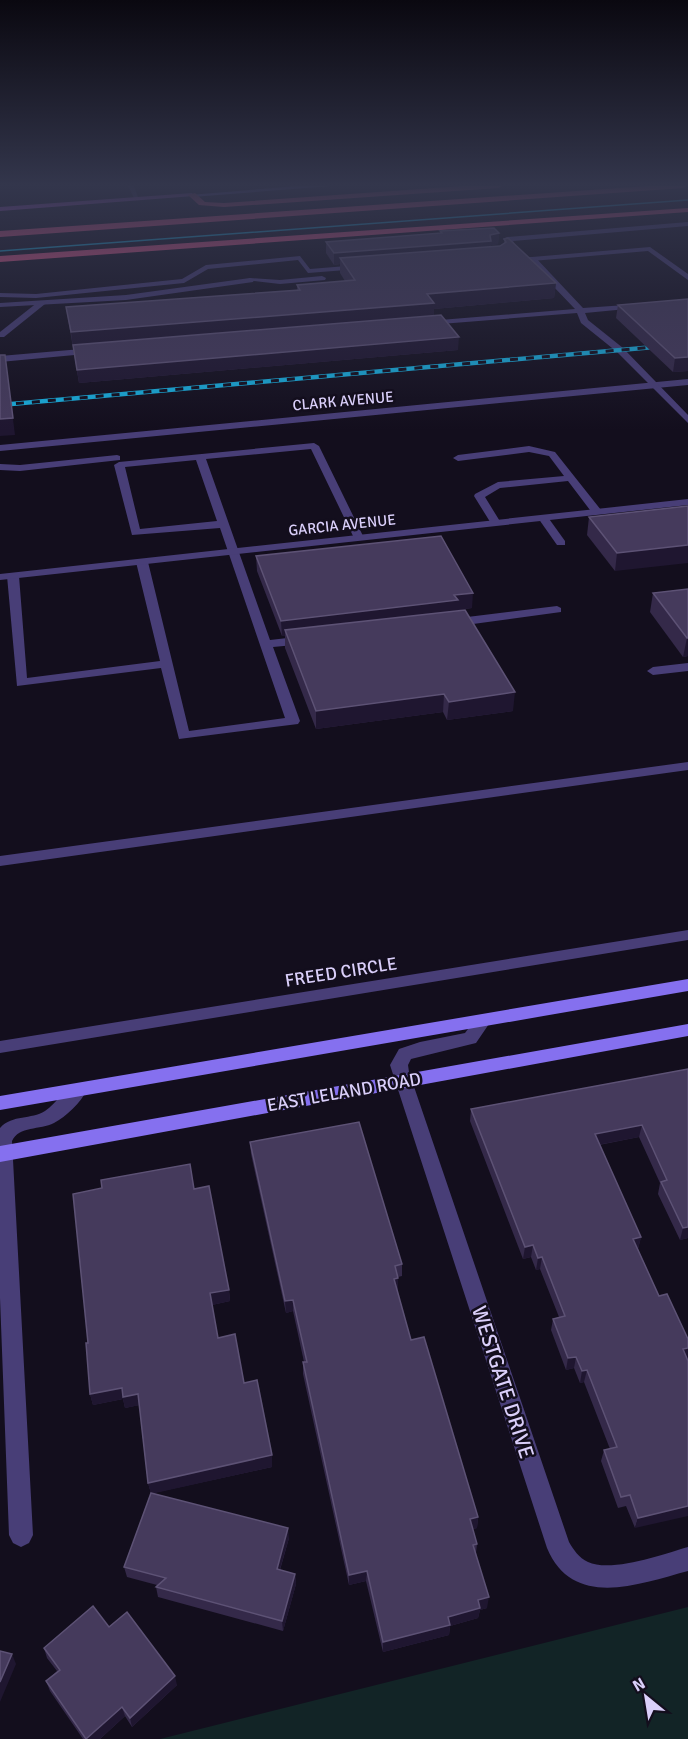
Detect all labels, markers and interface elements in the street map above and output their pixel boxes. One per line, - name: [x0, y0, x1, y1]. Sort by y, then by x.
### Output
- street label: CLARK AVENUE: [292, 388, 394, 414]
- street label: GARCIA AVENUE: [287, 510, 397, 540]
- street label: FREED CIRCLE: [283, 952, 399, 992]
- street label: EAST LELAND ROAD: [265, 1068, 423, 1116]
- street label: WESTGATE DRIVE: [466, 1302, 540, 1462]
- north arrow: [616, 1667, 676, 1727]
- text: N: [629, 1673, 649, 1696]

